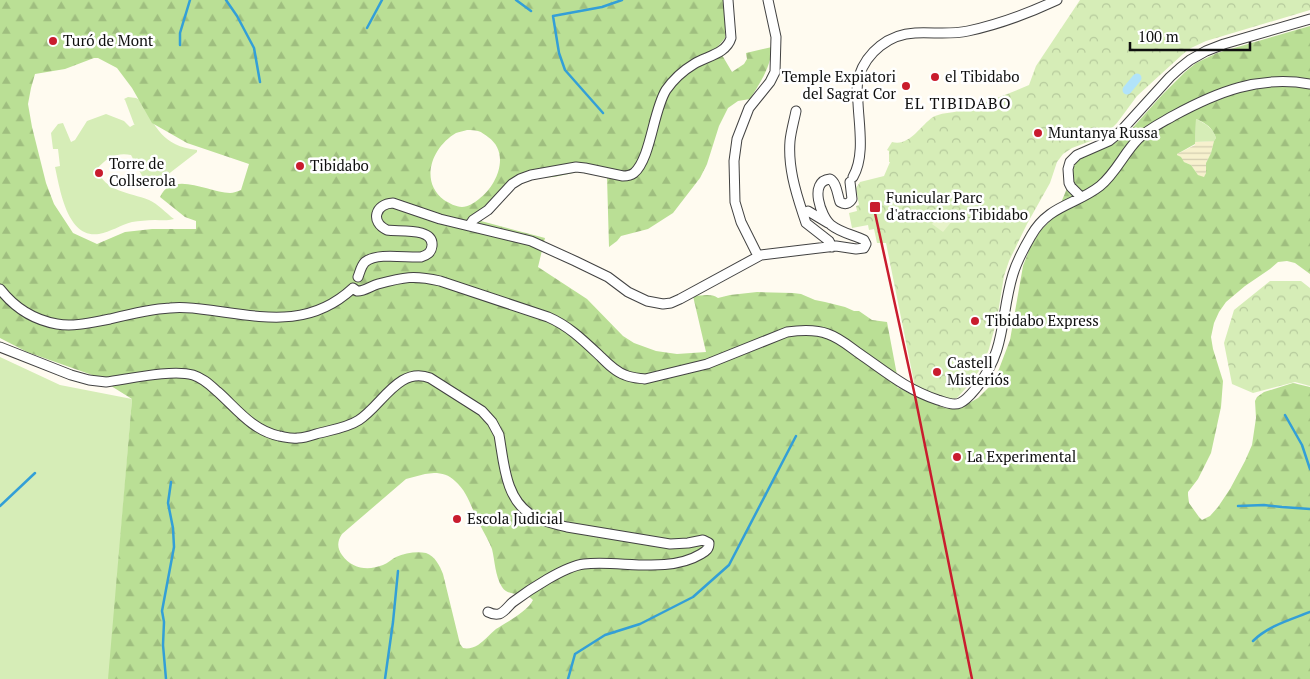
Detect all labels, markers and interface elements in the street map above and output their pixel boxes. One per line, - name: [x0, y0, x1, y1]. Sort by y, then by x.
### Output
- scale bar: [1130, 20, 1250, 52]
- text: 100 m: [1138, 26, 1179, 46]
- place label: Turó de Mont: [63, 30, 154, 50]
- marker: Turó de Mont: [47, 35, 59, 47]
- place label: Temple Expiatori del Sagrat Cor: [782, 66, 896, 103]
- place label: el Tibidabo: [945, 66, 1020, 86]
- marker: el Tibidabo: [929, 71, 941, 83]
- marker: Temple Expiatori del Sagrat Cor: [900, 80, 912, 92]
- district label: EL TIBIDABO: [904, 92, 1012, 114]
- place label: Muntanya Russa: [1048, 122, 1159, 142]
- marker: Muntanya Russa: [1032, 127, 1044, 139]
- place label: Torre de Collserola: [109, 153, 176, 190]
- place label: Tibidabo: [310, 155, 369, 175]
- marker: Tibidabo: [294, 160, 306, 172]
- marker: Torre de Collserola: [93, 167, 105, 179]
- place label: Funicular Parc d'atraccions Tibidabo: [886, 187, 1028, 224]
- marker: Funicular Parc d'atraccions Tibidabo: [868, 200, 882, 214]
- place label: Tibidabo Express: [985, 310, 1099, 330]
- marker: Tibidabo Express: [969, 315, 981, 327]
- place label: Castell Misteriós: [947, 352, 1009, 389]
- marker: Castell Misteriós: [931, 366, 943, 378]
- place label: La Experimental: [967, 446, 1076, 466]
- marker: La Experimental: [951, 451, 963, 463]
- place label: Escola Judicial: [467, 508, 563, 528]
- marker: Escola Judicial: [451, 513, 463, 525]

